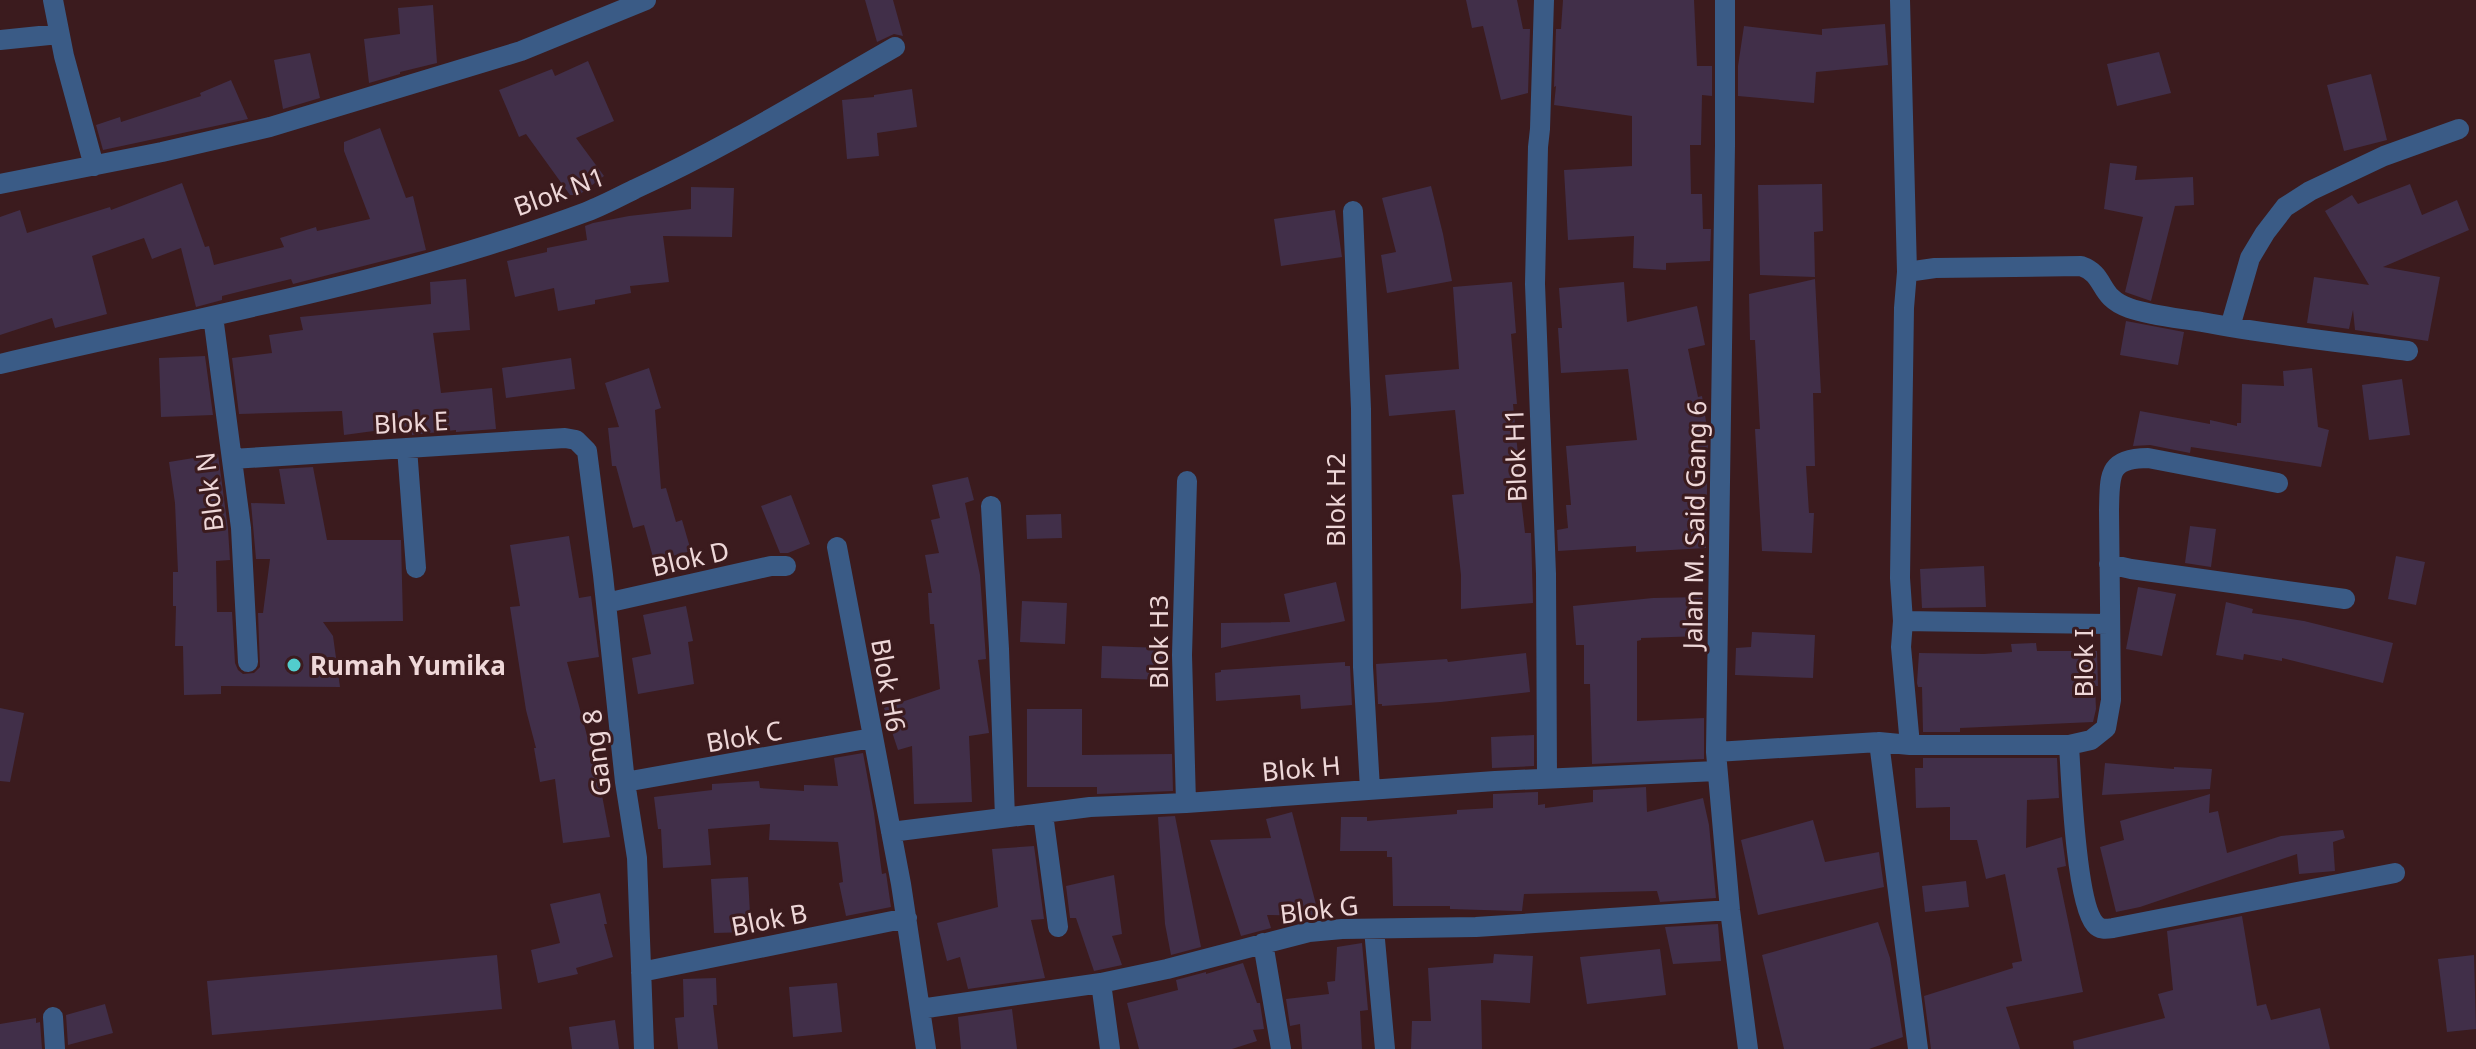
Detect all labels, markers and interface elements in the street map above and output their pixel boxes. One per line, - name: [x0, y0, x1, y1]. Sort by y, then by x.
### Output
- street label: Blok N1: [508, 158, 610, 224]
- street label: Jalan M. Said Gang 6: [1674, 400, 1714, 653]
- street label: Blok E: [373, 402, 449, 442]
- street label: Blok H1: [1495, 407, 1535, 503]
- street label: Blok N: [186, 450, 232, 534]
- street label: Blok H2: [1317, 453, 1353, 547]
- street label: Blok D: [647, 532, 733, 584]
- street label: Blok H3: [1140, 595, 1176, 689]
- street label: Blok I: [2065, 629, 2101, 697]
- street label: Blok H6: [863, 636, 915, 734]
- place label: Rumah Yumika: [310, 647, 506, 683]
- marker: Rumah Yumika: [285, 656, 303, 674]
- street label: Gang 8: [573, 708, 619, 798]
- street label: Blok C: [703, 712, 785, 760]
- street label: Blok H: [1260, 747, 1342, 789]
- street label: Blok G: [1278, 886, 1360, 932]
- street label: Blok B: [728, 894, 810, 944]

